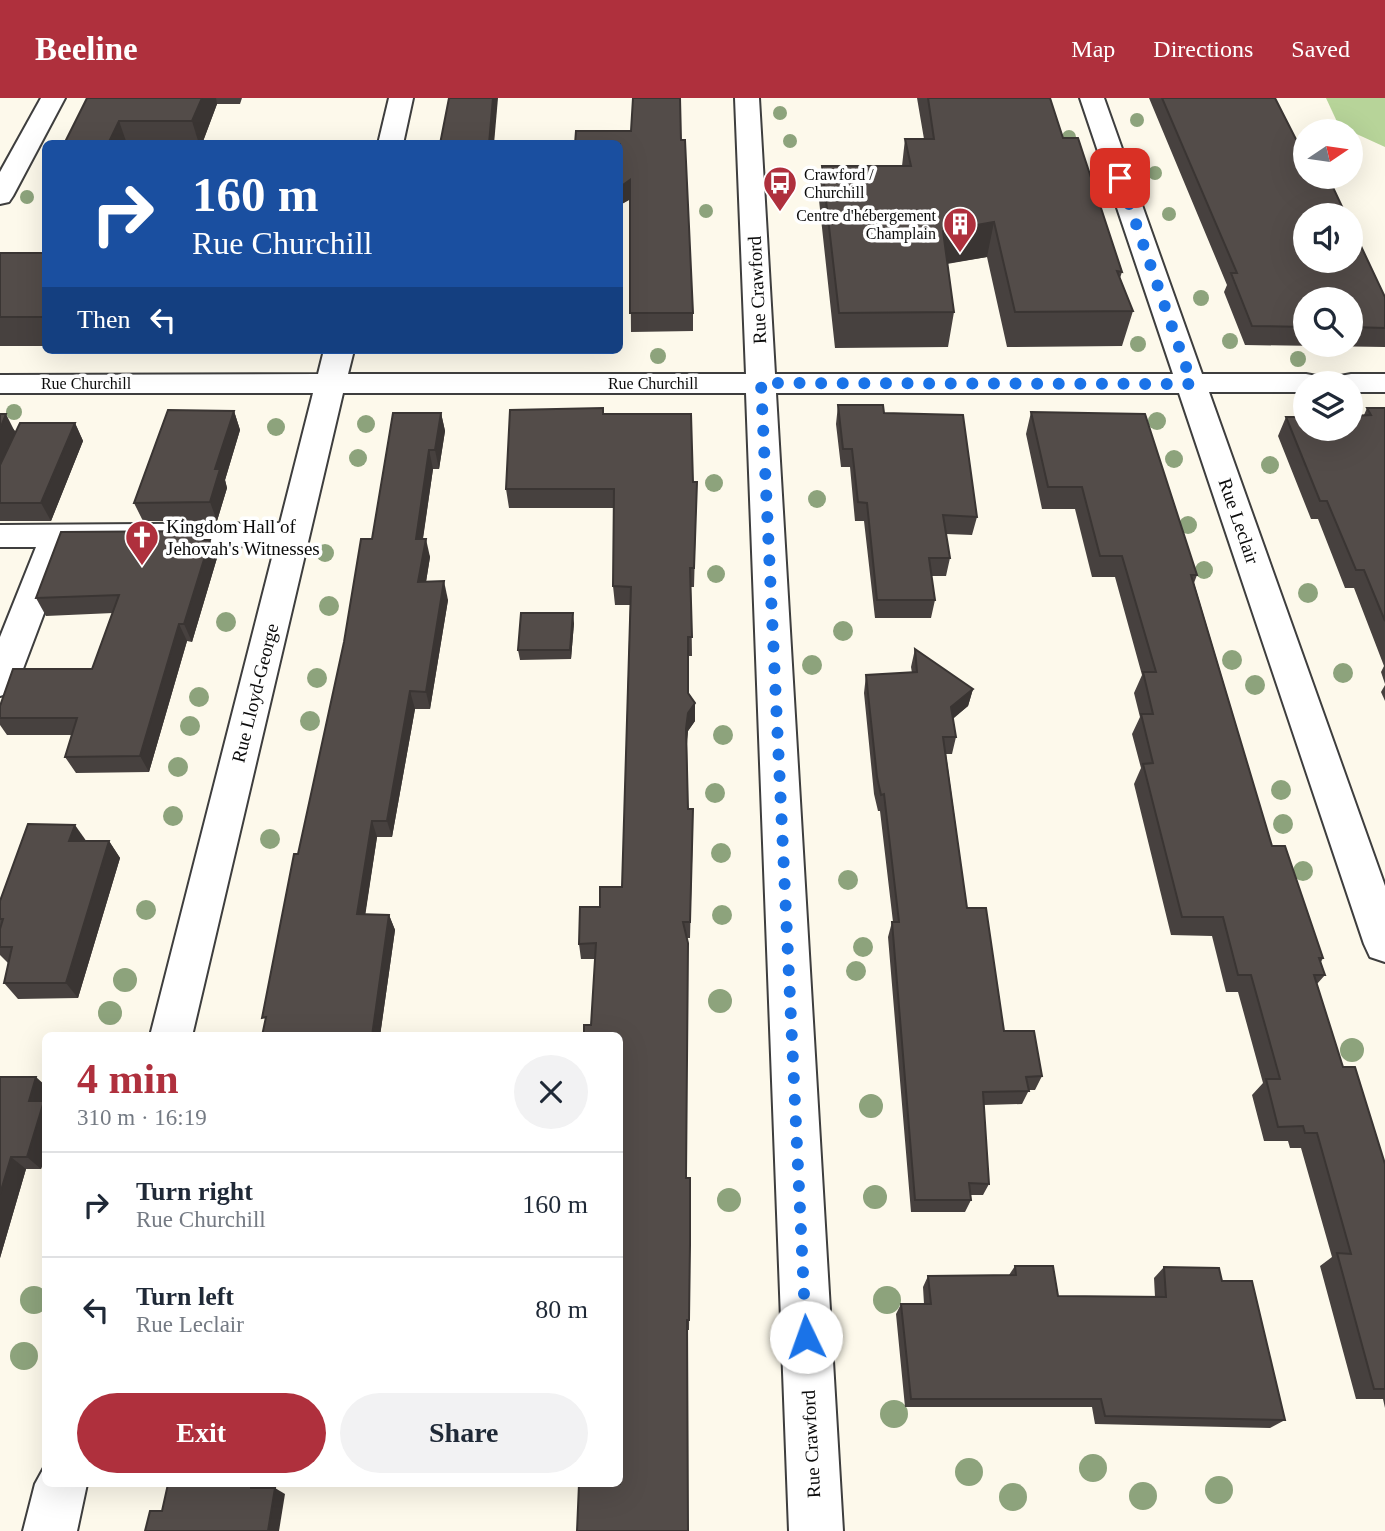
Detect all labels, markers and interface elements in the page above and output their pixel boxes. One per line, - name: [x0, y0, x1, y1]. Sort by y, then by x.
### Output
- text: Beeline: [35, 31, 138, 67]
- text: Map: [1071, 36, 1115, 62]
- text: Directions: [1153, 36, 1253, 62]
- text: Saved: [1291, 36, 1350, 62]
- north arrow: [1293, 119, 1363, 189]
- map controls: [1293, 119, 1363, 441]
- pin: [1090, 148, 1150, 208]
- icon: arrive: [1101, 159, 1139, 197]
- bus stop icon: Crawford / Churchill: [761, 164, 799, 213]
- place label: Crawford / Churchill: [804, 166, 874, 201]
- text: 160 m: [192, 167, 319, 222]
- icon: right: [77, 168, 168, 259]
- button: sound: [1293, 203, 1363, 273]
- building icon: Centre d'hébergement Champlain: [941, 205, 979, 254]
- place label: Centre d'hébergement Champlain: [796, 207, 937, 243]
- text: Rue Churchill: [192, 225, 372, 261]
- street label: Rue Crawford: [744, 235, 770, 345]
- button: search: [1293, 287, 1363, 357]
- icon: left: [144, 301, 182, 339]
- text: Then: [77, 305, 130, 334]
- button: layers: [1293, 371, 1363, 441]
- street label: Rue Churchill: [41, 375, 132, 392]
- street label: Rue Churchill: [608, 375, 699, 392]
- street label: Rue Leclair: [1215, 475, 1264, 567]
- place label: Kingdom Hall of Jehovah's Witnesses: [166, 516, 320, 559]
- church icon: Kingdom Hall of Jehovah's Witnesses: [123, 518, 161, 567]
- street label: Rue Lloyd-George: [228, 621, 282, 765]
- button: close: [514, 1055, 588, 1129]
- text: 4 min: [77, 1056, 179, 1102]
- text: 310 m · 16:19: [77, 1105, 207, 1130]
- text: Turn right: [136, 1177, 253, 1206]
- icon: right: [77, 1186, 115, 1224]
- text: 160 m: [522, 1190, 588, 1219]
- text: Rue Churchill: [136, 1207, 266, 1232]
- text: Turn left: [136, 1282, 234, 1311]
- icon: left: [77, 1291, 115, 1329]
- text: 80 m: [535, 1295, 588, 1324]
- position arrow: [769, 1300, 843, 1374]
- text: Rue Leclair: [136, 1312, 244, 1337]
- street label: Rue Crawford: [798, 1389, 824, 1499]
- button: Exit: [77, 1393, 326, 1473]
- button: Share: [340, 1393, 588, 1473]

